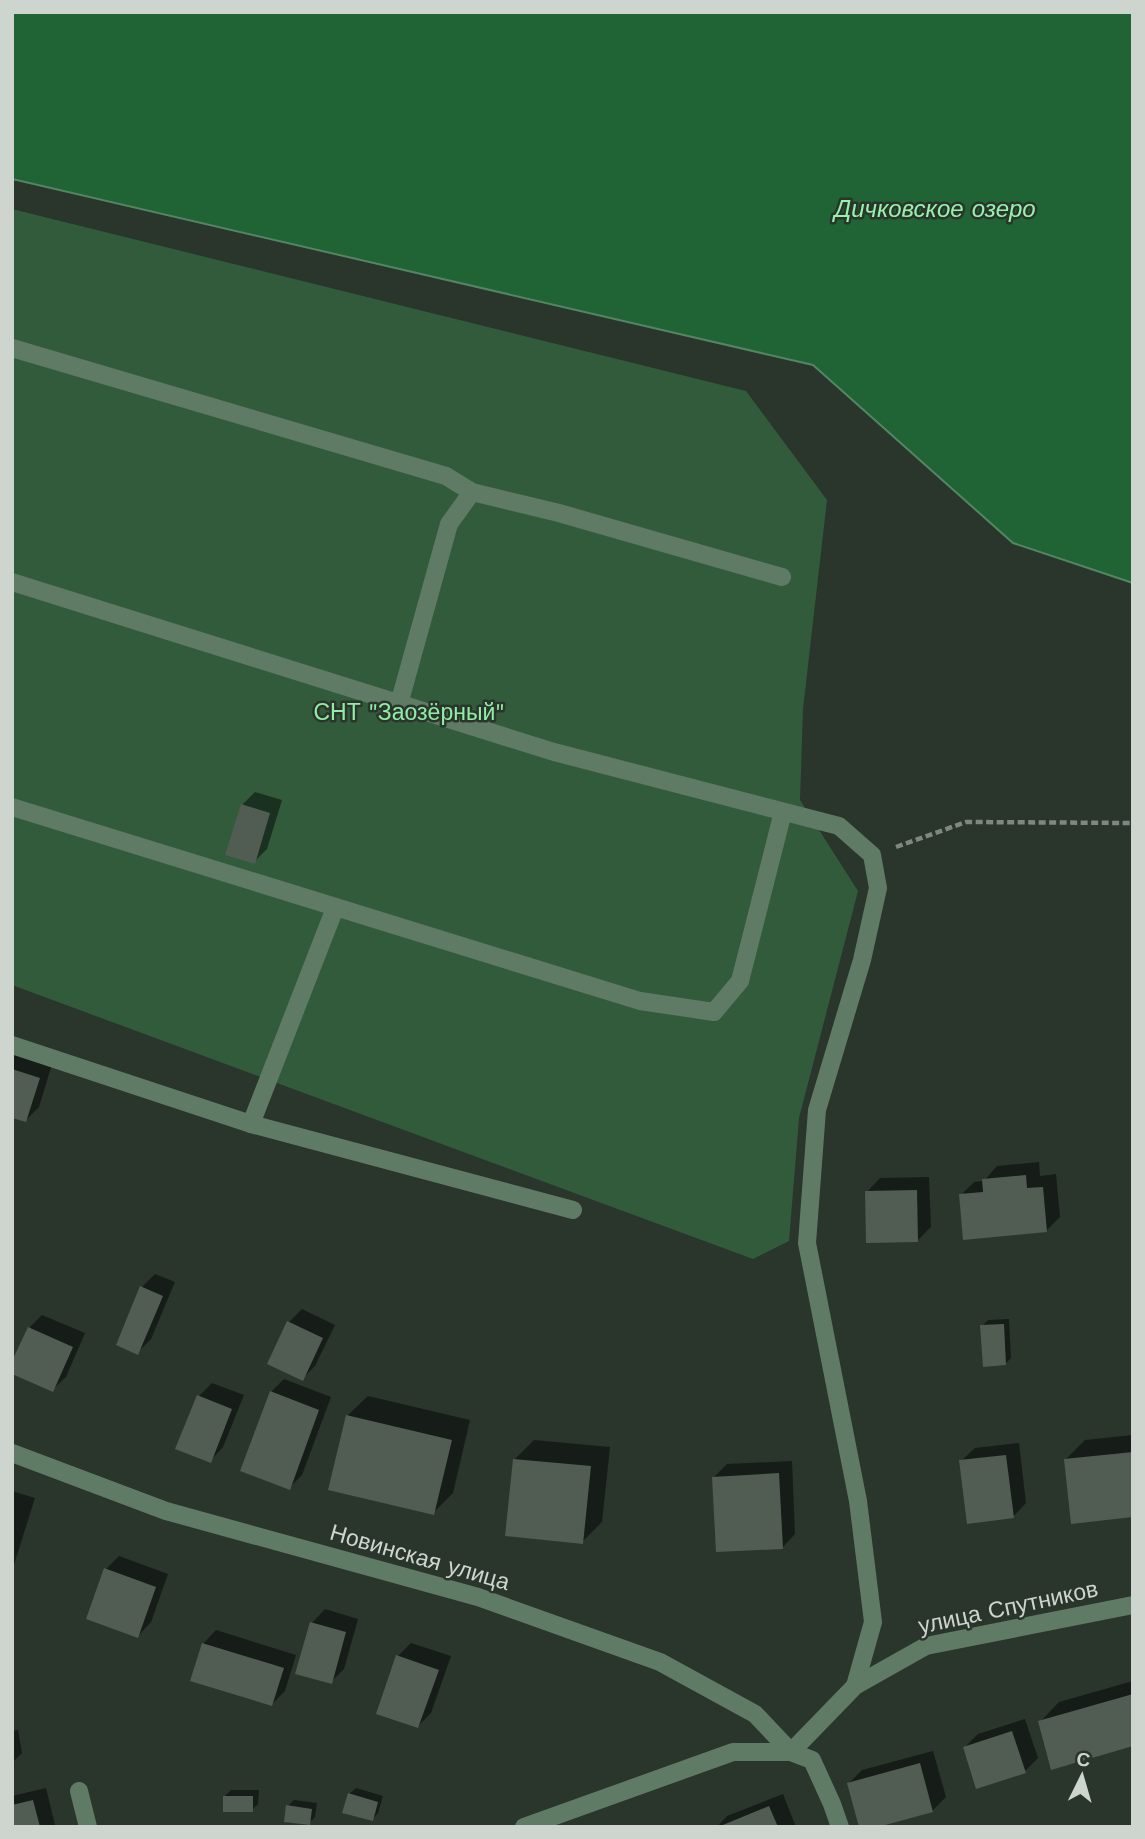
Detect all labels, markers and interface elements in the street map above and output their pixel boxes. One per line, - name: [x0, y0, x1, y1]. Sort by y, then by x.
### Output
- water label: Дичковское озеро: [831, 195, 1036, 223]
- park label: СНТ "Заозёрный": [313, 699, 505, 726]
- street label: Новинская улица: [327, 1519, 513, 1596]
- street label: улица Спутников: [916, 1575, 1100, 1640]
- north arrow: [1047, 1741, 1117, 1811]
- text: С: [1076, 1748, 1092, 1772]

